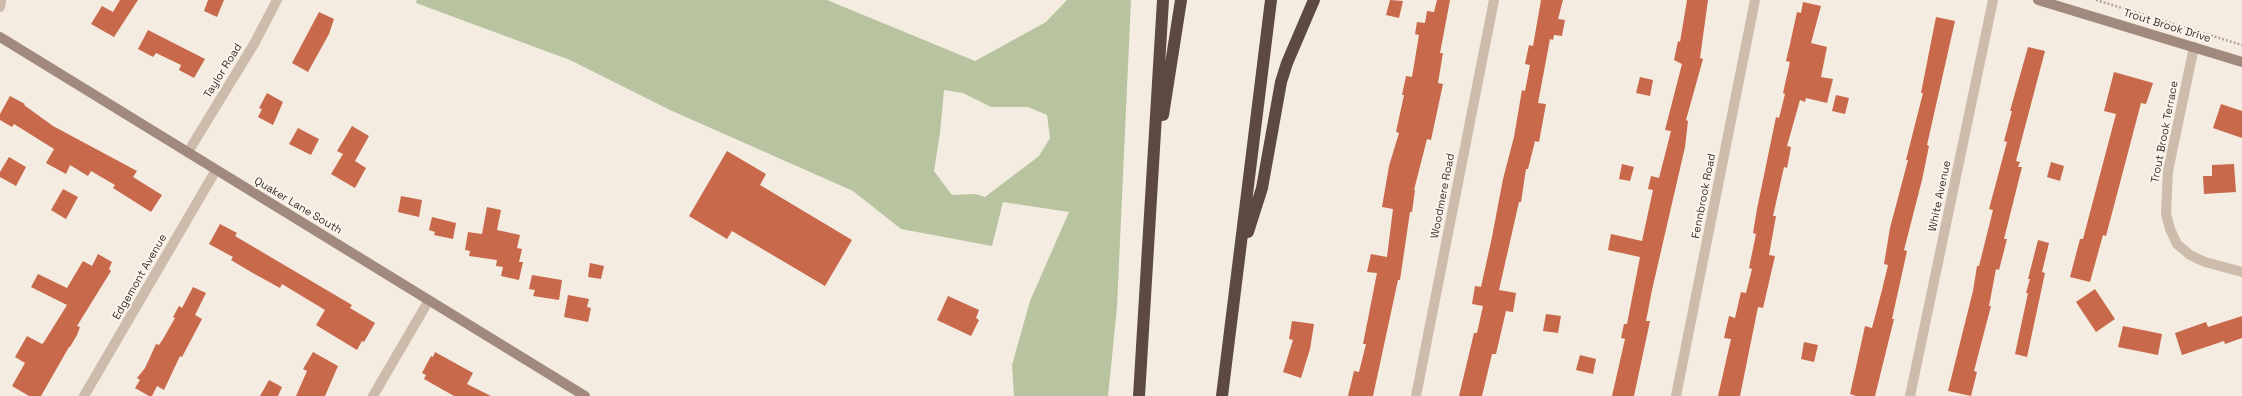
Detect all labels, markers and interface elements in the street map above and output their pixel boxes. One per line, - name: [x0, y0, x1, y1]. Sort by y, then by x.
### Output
- street label: Trout Brook Drive: [2122, 6, 2212, 46]
- street label: Taylor Road: [201, 41, 245, 101]
- street label: Trout Brook Terrace: [2149, 80, 2181, 184]
- street label: Woodmere Road: [1428, 152, 1458, 240]
- street label: Fennbrook Road: [1689, 152, 1719, 240]
- street label: White Avenue: [1926, 159, 1954, 233]
- street label: Quaker Lane South: [252, 175, 344, 237]
- street label: Edgemont Avenue: [110, 232, 170, 322]

